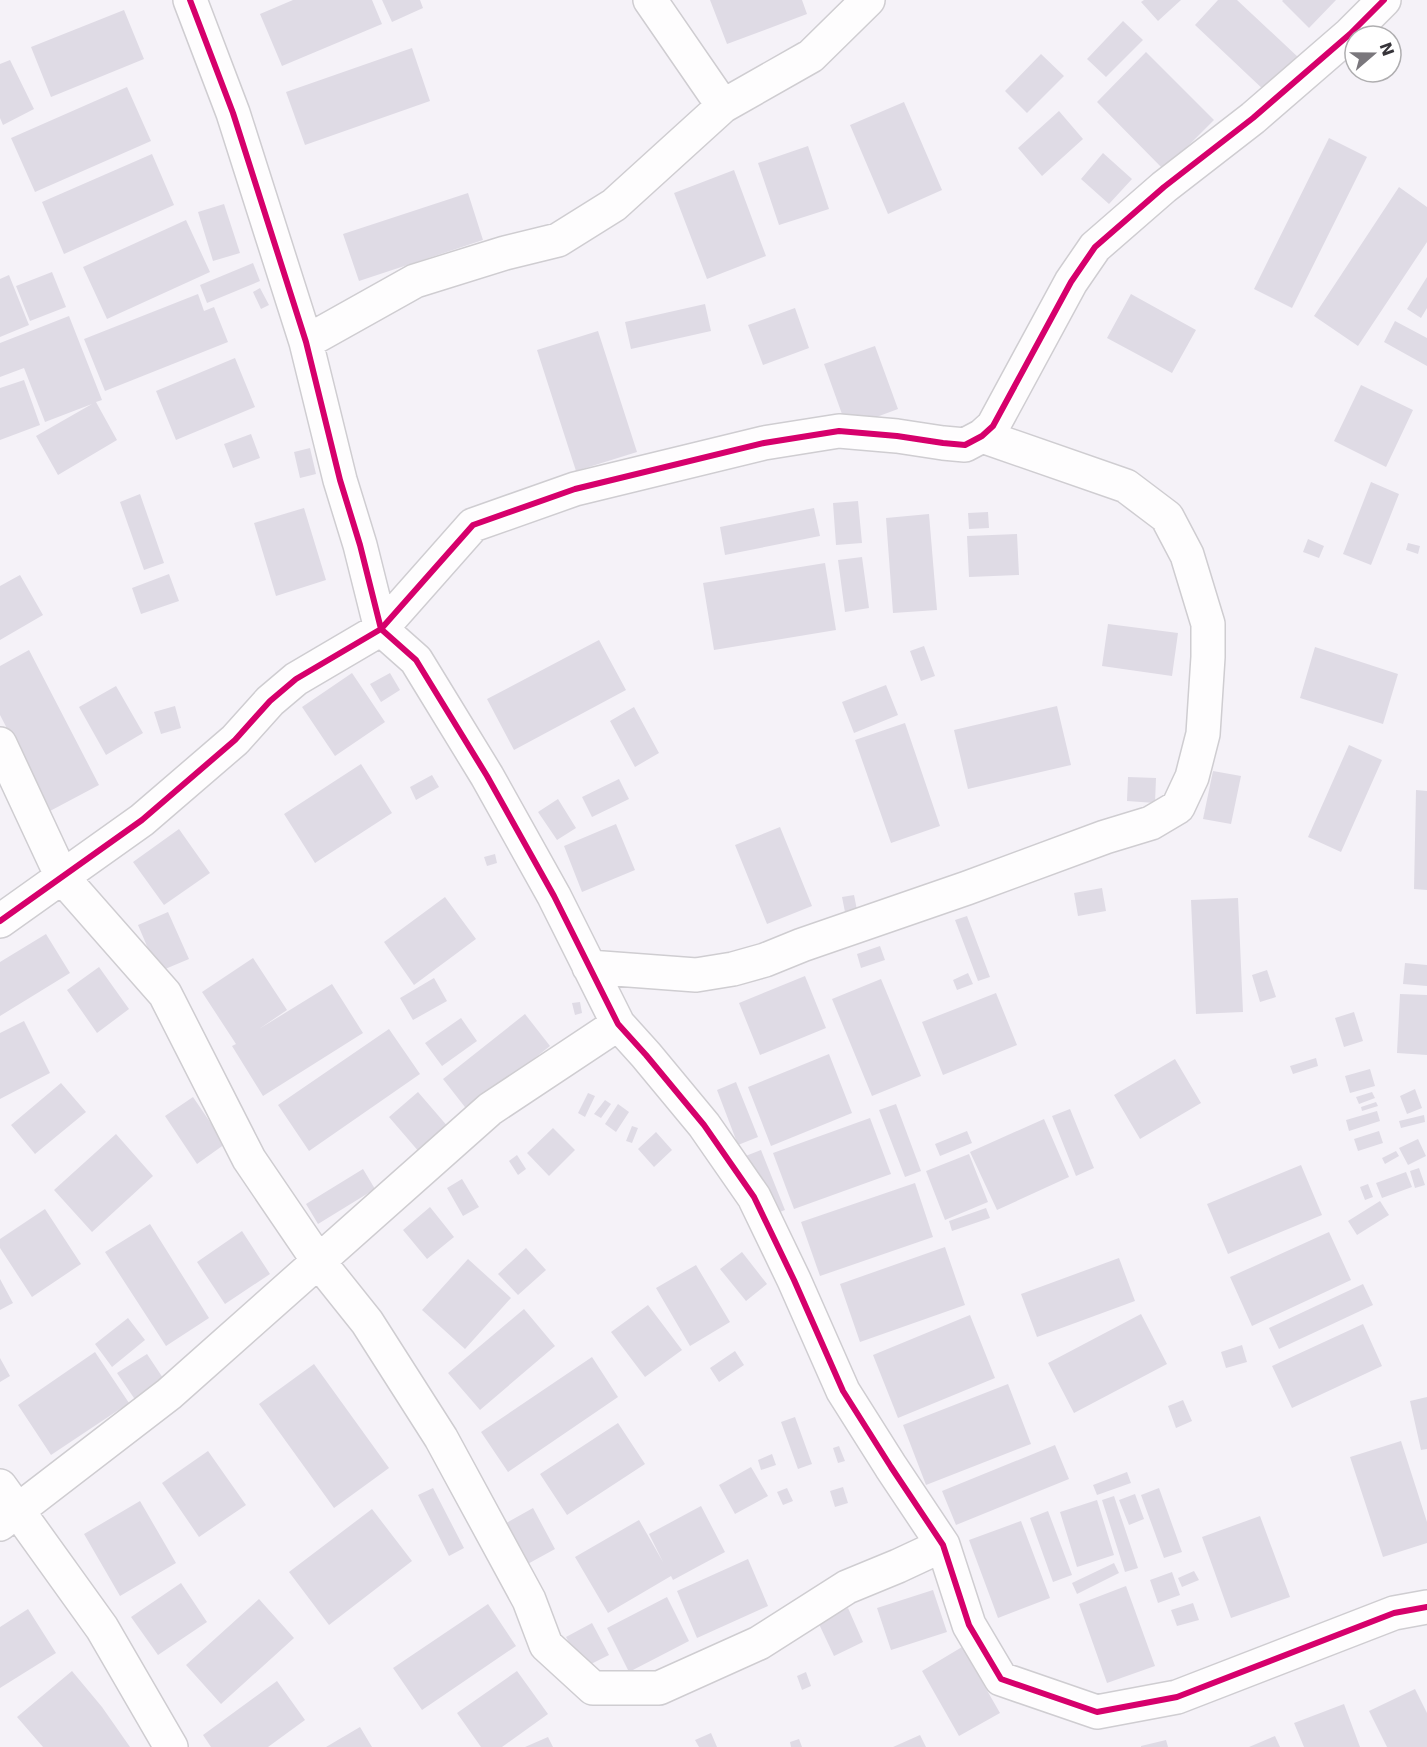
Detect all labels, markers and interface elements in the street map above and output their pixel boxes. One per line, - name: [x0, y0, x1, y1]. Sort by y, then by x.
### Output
- north arrow: [1343, 24, 1403, 84]
- text: N: [1375, 39, 1398, 59]

